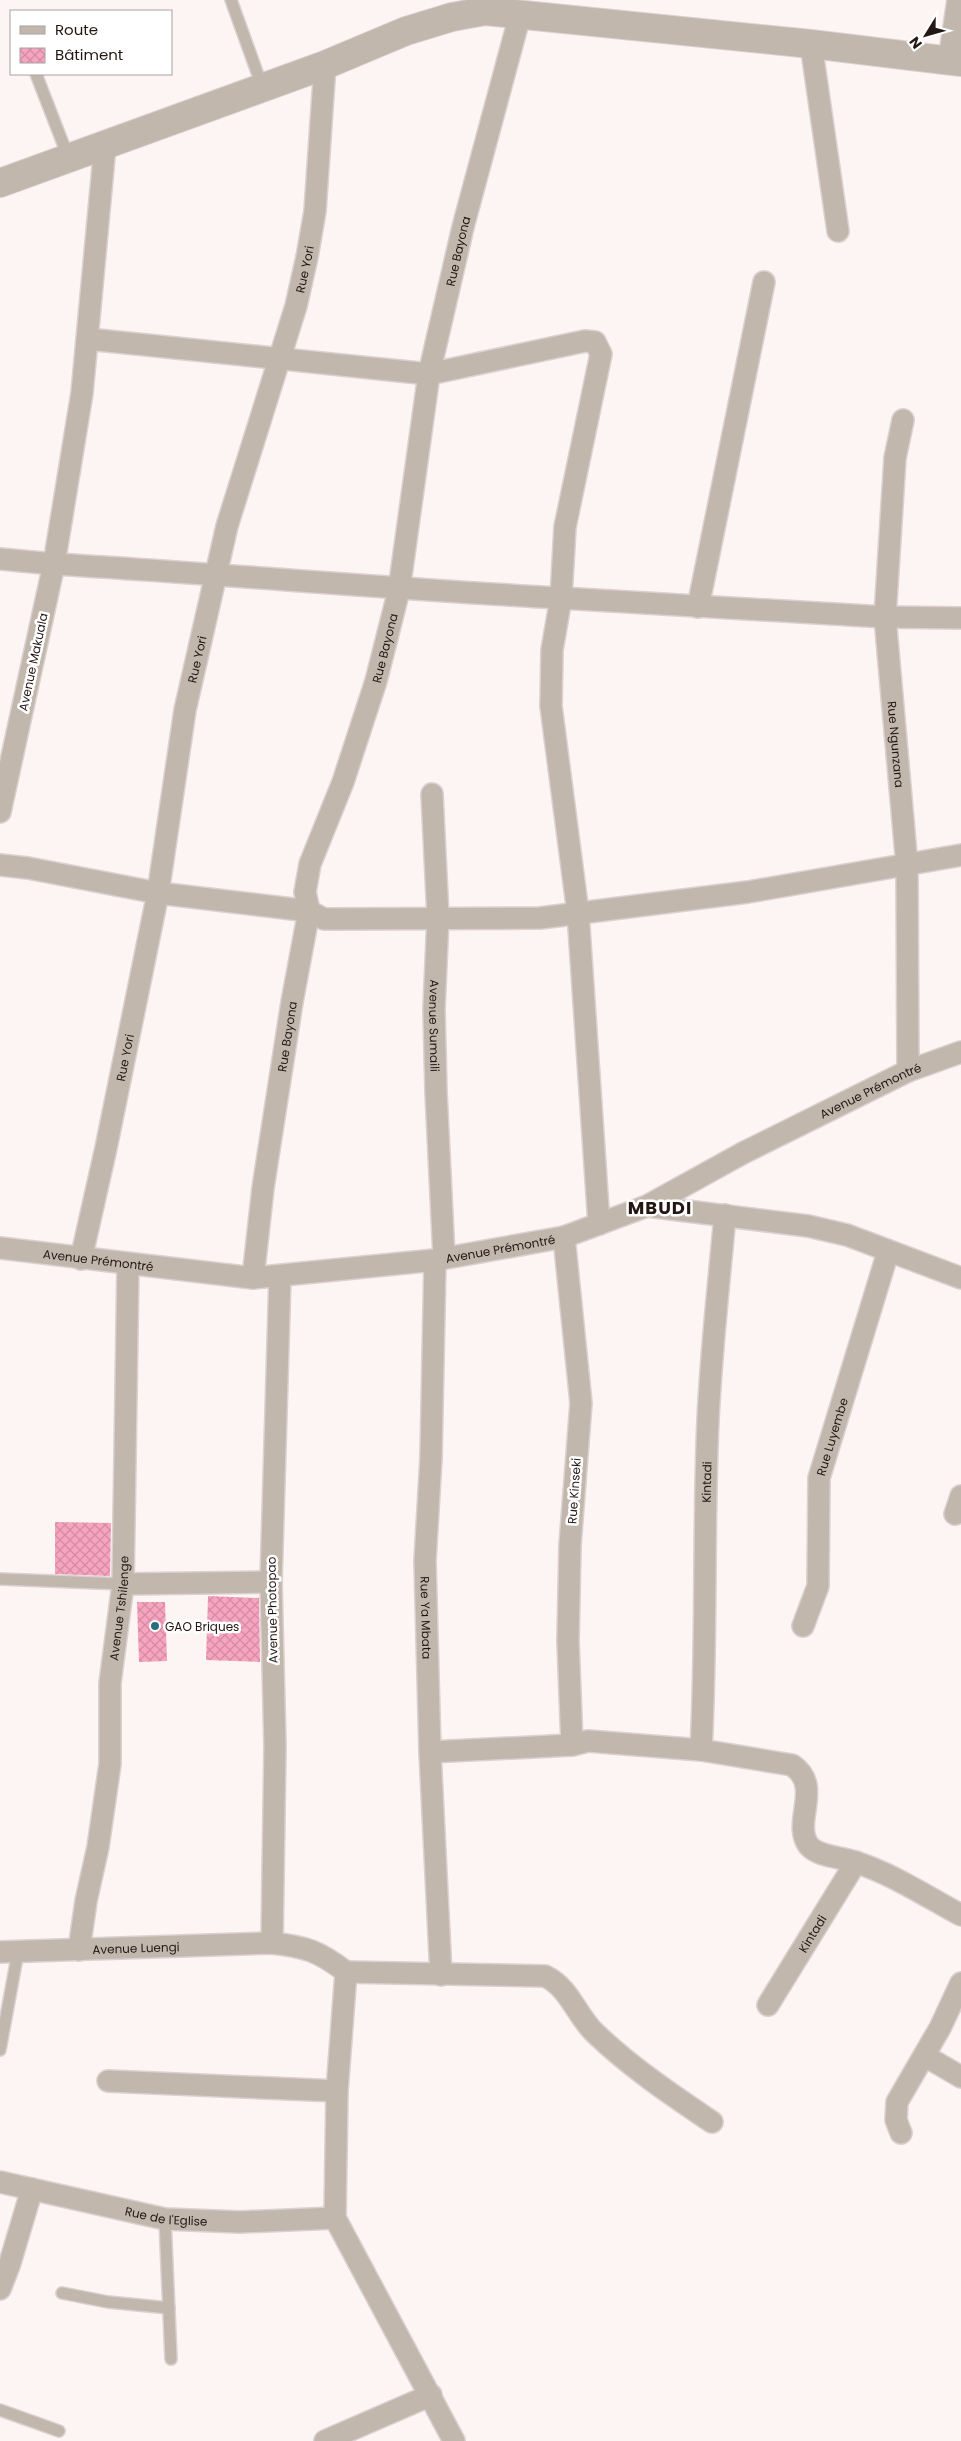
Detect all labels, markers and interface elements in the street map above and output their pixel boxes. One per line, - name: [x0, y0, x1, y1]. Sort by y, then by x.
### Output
- legend: [10, 10, 172, 75]
- north arrow: [901, 10, 951, 60]
- text: Route: [55, 19, 98, 40]
- text: N: [904, 33, 927, 53]
- text: Bâtiment: [55, 44, 123, 65]
- street label: Rue Bayona: [441, 214, 474, 288]
- street label: Rue Yori: [291, 244, 317, 294]
- street label: Avenue Makuala: [14, 611, 52, 713]
- street label: Rue Bayona: [367, 611, 401, 685]
- street label: Rue Yori: [183, 634, 210, 685]
- street label: Rue Ngunzana: [884, 700, 909, 788]
- street label: Avenue Sumaili: [425, 979, 444, 1072]
- street label: Rue Bayona: [273, 1000, 301, 1073]
- street label: Rue Yori: [111, 1032, 138, 1083]
- street label: Avenue Prémontré: [817, 1058, 924, 1122]
- district label: MBUDI: [628, 1195, 692, 1220]
- street label: Avenue Prémontré: [444, 1230, 557, 1266]
- street label: Avenue Prémontré: [42, 1245, 155, 1275]
- street label: Rue Luyembe: [812, 1396, 852, 1478]
- street label: Rue Kinseki: [563, 1457, 585, 1525]
- street label: Kintadi: [697, 1461, 715, 1503]
- street label: Avenue Tshilenge: [105, 1556, 132, 1662]
- street label: Avenue Photopao: [263, 1556, 281, 1663]
- street label: Rue Ya Mbata: [417, 1576, 436, 1660]
- place label: GAO Briques: [165, 1618, 239, 1635]
- marker: GAO Briques: [149, 1620, 161, 1632]
- street label: Kintadi: [794, 1911, 830, 1956]
- street label: Avenue Luengi: [92, 1938, 180, 1957]
- street label: Rue de l'Eglise: [123, 2202, 208, 2229]

